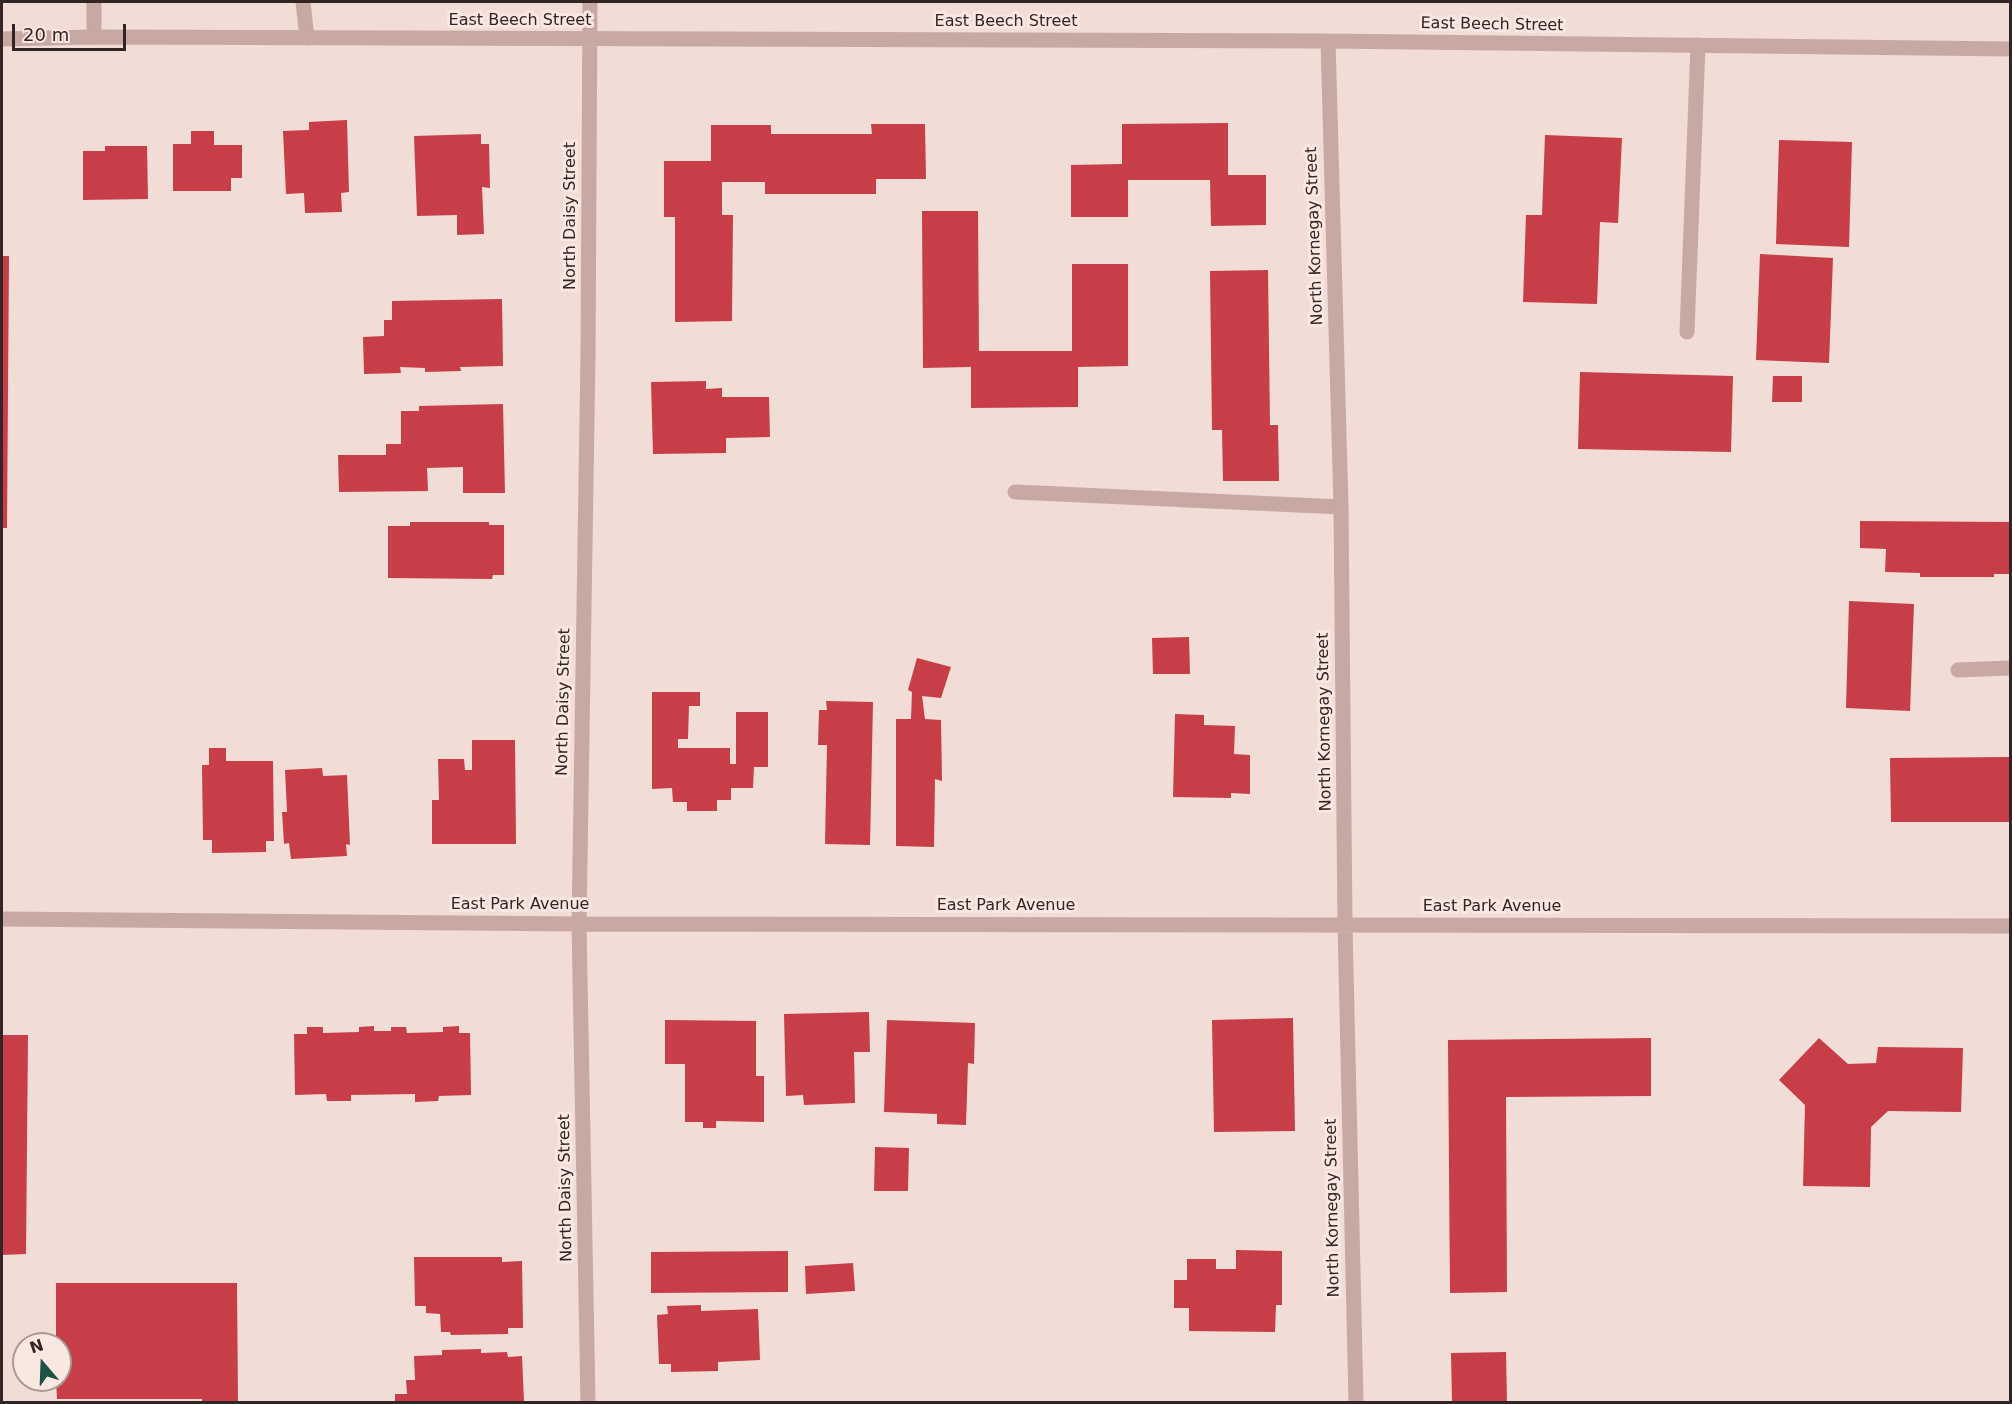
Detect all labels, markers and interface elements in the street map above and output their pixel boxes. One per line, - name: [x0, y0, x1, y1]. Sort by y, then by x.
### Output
- street label: East Beech Street: [449, 11, 591, 31]
- scale bar: [15, 12, 129, 50]
- street label: East Beech Street: [935, 12, 1077, 32]
- street label: East Beech Street: [1420, 14, 1564, 36]
- text: 20 m: [23, 24, 69, 45]
- street label: North Daisy Street: [561, 142, 581, 290]
- street label: North Kornegay Street: [1302, 146, 1328, 326]
- street label: North Daisy Street: [553, 628, 575, 776]
- street label: North Kornegay Street: [1314, 632, 1336, 812]
- street label: East Park Avenue: [451, 895, 589, 915]
- street label: East Park Avenue: [937, 896, 1075, 916]
- street label: East Park Avenue: [1423, 897, 1561, 917]
- street label: North Daisy Street: [555, 1114, 577, 1262]
- street label: North Kornegay Street: [1322, 1118, 1344, 1298]
- north arrow: [12, 1332, 72, 1392]
- text: N: [27, 1335, 46, 1358]

